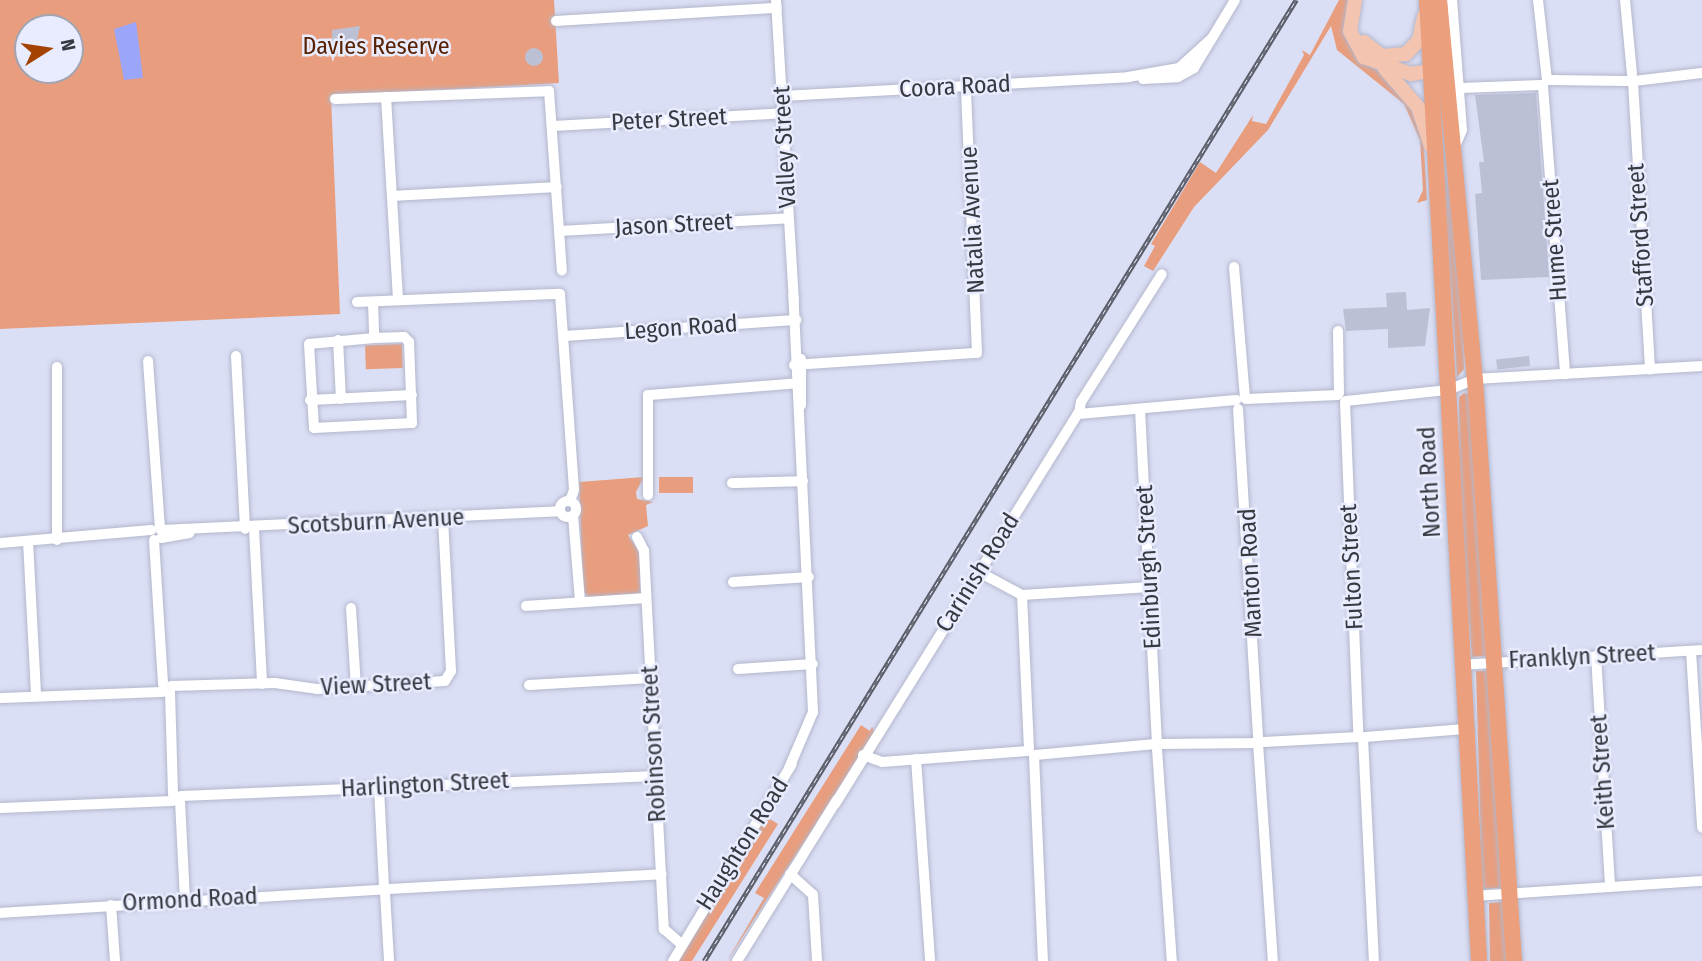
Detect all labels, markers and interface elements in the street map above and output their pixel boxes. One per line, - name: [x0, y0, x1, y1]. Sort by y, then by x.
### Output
- north arrow: [14, 14, 84, 84]
- park label: Davies Reserve: [302, 33, 450, 61]
- text: N: [56, 37, 81, 53]
- street label: Coora Road: [898, 70, 1012, 104]
- street label: Valley Street: [767, 85, 803, 209]
- street label: Peter Street: [610, 103, 728, 137]
- street label: Natalia Avenue: [955, 146, 991, 294]
- street label: Stafford Street: [1622, 162, 1660, 308]
- street label: Hume Street: [1536, 178, 1574, 302]
- street label: Jason Street: [614, 208, 734, 242]
- street label: Legon Road: [623, 310, 739, 346]
- street label: North Road: [1413, 426, 1447, 538]
- street label: Edinburgh Street: [1130, 484, 1168, 650]
- street label: Scotsburn Avenue: [287, 503, 465, 541]
- street label: Fulton Street: [1334, 503, 1370, 631]
- street label: Carinish Road: [930, 508, 1026, 638]
- street label: Manton Road: [1233, 508, 1269, 638]
- street label: Franklyn Street: [1508, 639, 1656, 675]
- street label: Robinson Street: [636, 665, 672, 823]
- street label: View Street: [320, 668, 432, 702]
- street label: Keith Street: [1585, 713, 1621, 831]
- street label: Harlington Street: [340, 766, 510, 804]
- street label: Haughton Road: [691, 772, 795, 916]
- street label: Ormond Road: [122, 882, 258, 918]

